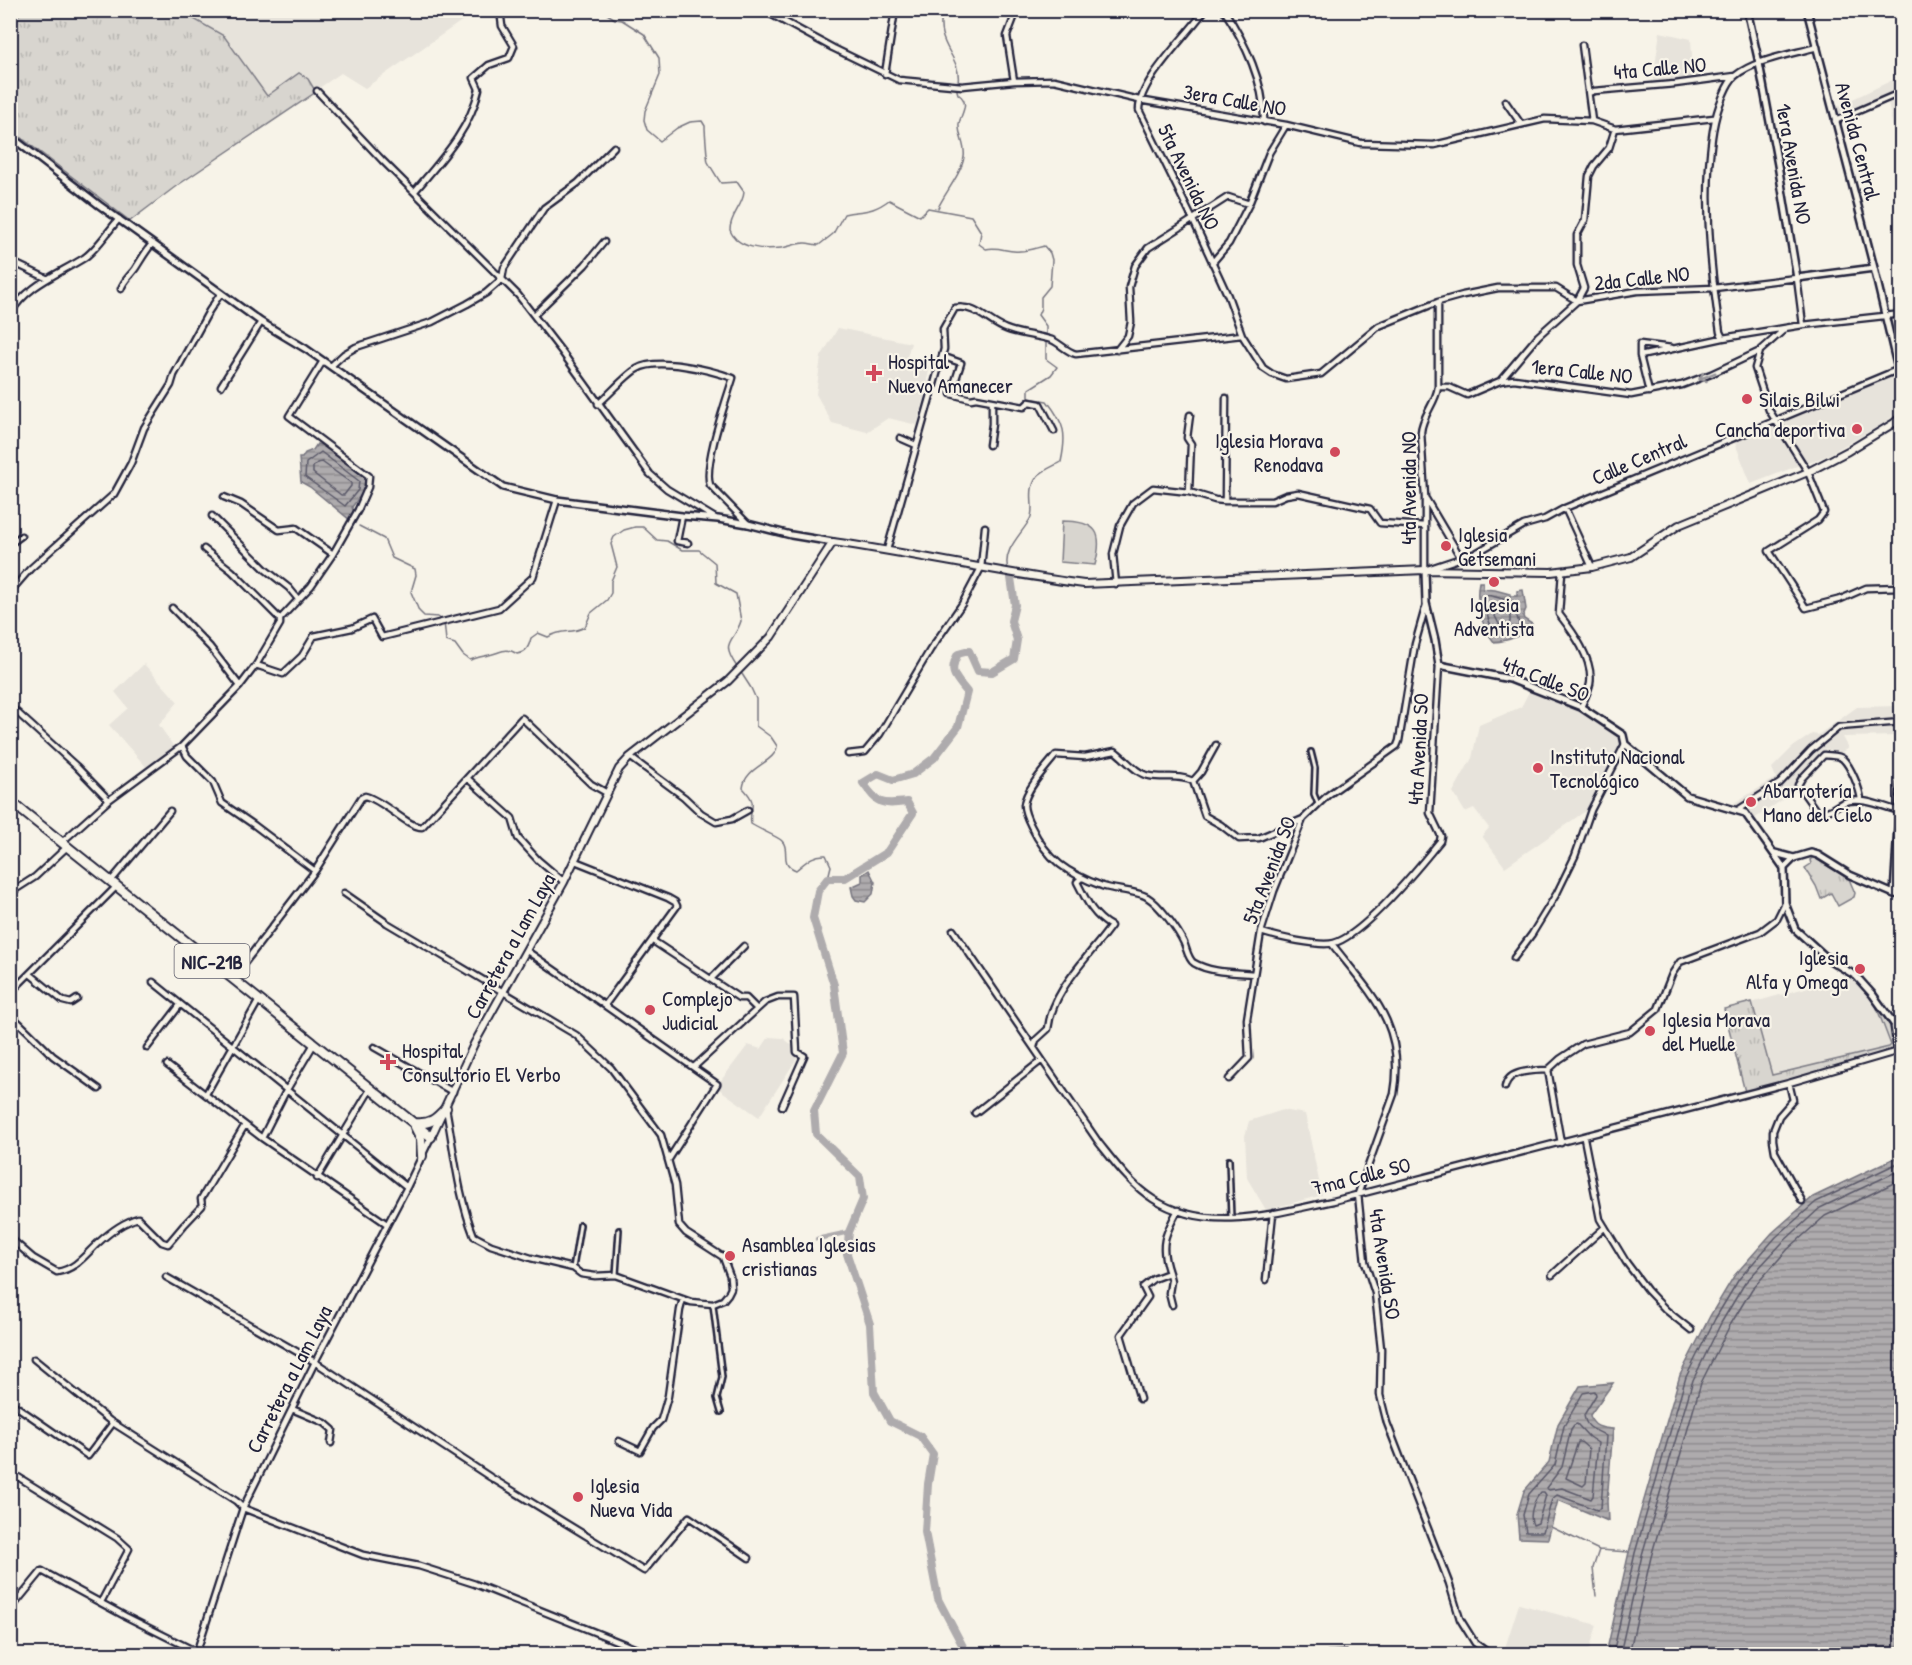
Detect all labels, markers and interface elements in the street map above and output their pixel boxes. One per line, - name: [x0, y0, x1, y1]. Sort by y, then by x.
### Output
- street label: 4ta Calle NO: [1612, 50, 1708, 86]
- street label: 3era Calle NO: [1181, 77, 1289, 123]
- street label: Avenida Central: [1828, 79, 1888, 204]
- street label: 1era Avenida NO: [1769, 101, 1819, 227]
- street label: 5ta Avenida NO: [1151, 119, 1227, 235]
- street label: 2da Calle NO: [1593, 259, 1691, 297]
- place label: Hospital Nuevo Amanecer: [888, 347, 1013, 400]
- street label: 1era Calle NO: [1530, 351, 1634, 391]
- marker: Hospital Nuevo Amanecer: [865, 364, 883, 382]
- one-way arrow: [1698, 371, 1717, 382]
- place label: Silais Bilwi: [1759, 385, 1840, 414]
- marker: Silais Bilwi: [1740, 392, 1754, 406]
- place label: Cancha deportiva: [1715, 415, 1845, 444]
- marker: Cancha deportiva: [1850, 422, 1864, 436]
- place label: Iglesia Morava Renodava: [1215, 426, 1323, 479]
- street label: Calle Central: [1587, 426, 1691, 492]
- street label: 4ta Avenida NO: [1394, 431, 1423, 545]
- marker: Iglesia Morava Renodava: [1328, 445, 1342, 459]
- place label: Iglesia Getsemani: [1458, 520, 1537, 573]
- marker: Iglesia Getsemani: [1439, 539, 1453, 553]
- marker: Iglesia Adventista: [1487, 575, 1501, 589]
- place label: Iglesia Adventista: [1454, 590, 1534, 643]
- street label: 4ta Calle SO: [1498, 649, 1594, 709]
- street label: 4ta Avenida SO: [1401, 692, 1435, 806]
- place label: Instituto Nacional Tecnológico: [1550, 742, 1685, 795]
- marker: Instituto Nacional Tecnológico: [1531, 761, 1545, 775]
- place label: Abarrotería Mano del Cielo: [1763, 776, 1872, 829]
- marker: Abarrotería Mano del Cielo: [1744, 795, 1758, 809]
- street label: 5ta Avenida SO: [1235, 812, 1303, 928]
- street label: Carretera a Lam Laya: [458, 868, 562, 1024]
- place label: Iglesia Alfa y Omega: [1746, 943, 1848, 996]
- road number: NIC-21B: [174, 944, 250, 978]
- marker: Iglesia Alfa y Omega: [1853, 962, 1867, 976]
- place label: Complejo Judicial: [662, 984, 733, 1037]
- marker: Complejo Judicial: [643, 1003, 657, 1017]
- place label: Iglesia Morava del Muelle: [1662, 1005, 1770, 1058]
- marker: Iglesia Morava del Muelle: [1643, 1024, 1657, 1038]
- place label: Hospital Consultorio El Verbo: [402, 1036, 560, 1089]
- marker: Hospital Consultorio El Verbo: [379, 1053, 397, 1071]
- street label: 7ma Calle SO: [1308, 1150, 1414, 1202]
- street label: 4ta Avenida SO: [1362, 1206, 1408, 1322]
- place label: Asamblea Iglesias cristianas: [742, 1230, 876, 1283]
- marker: Asamblea Iglesias cristianas: [723, 1249, 737, 1263]
- street label: Carretera a Lam Laya: [239, 1300, 339, 1458]
- place label: Iglesia Nueva Vida: [590, 1471, 672, 1524]
- marker: Iglesia Nueva Vida: [571, 1490, 585, 1504]

